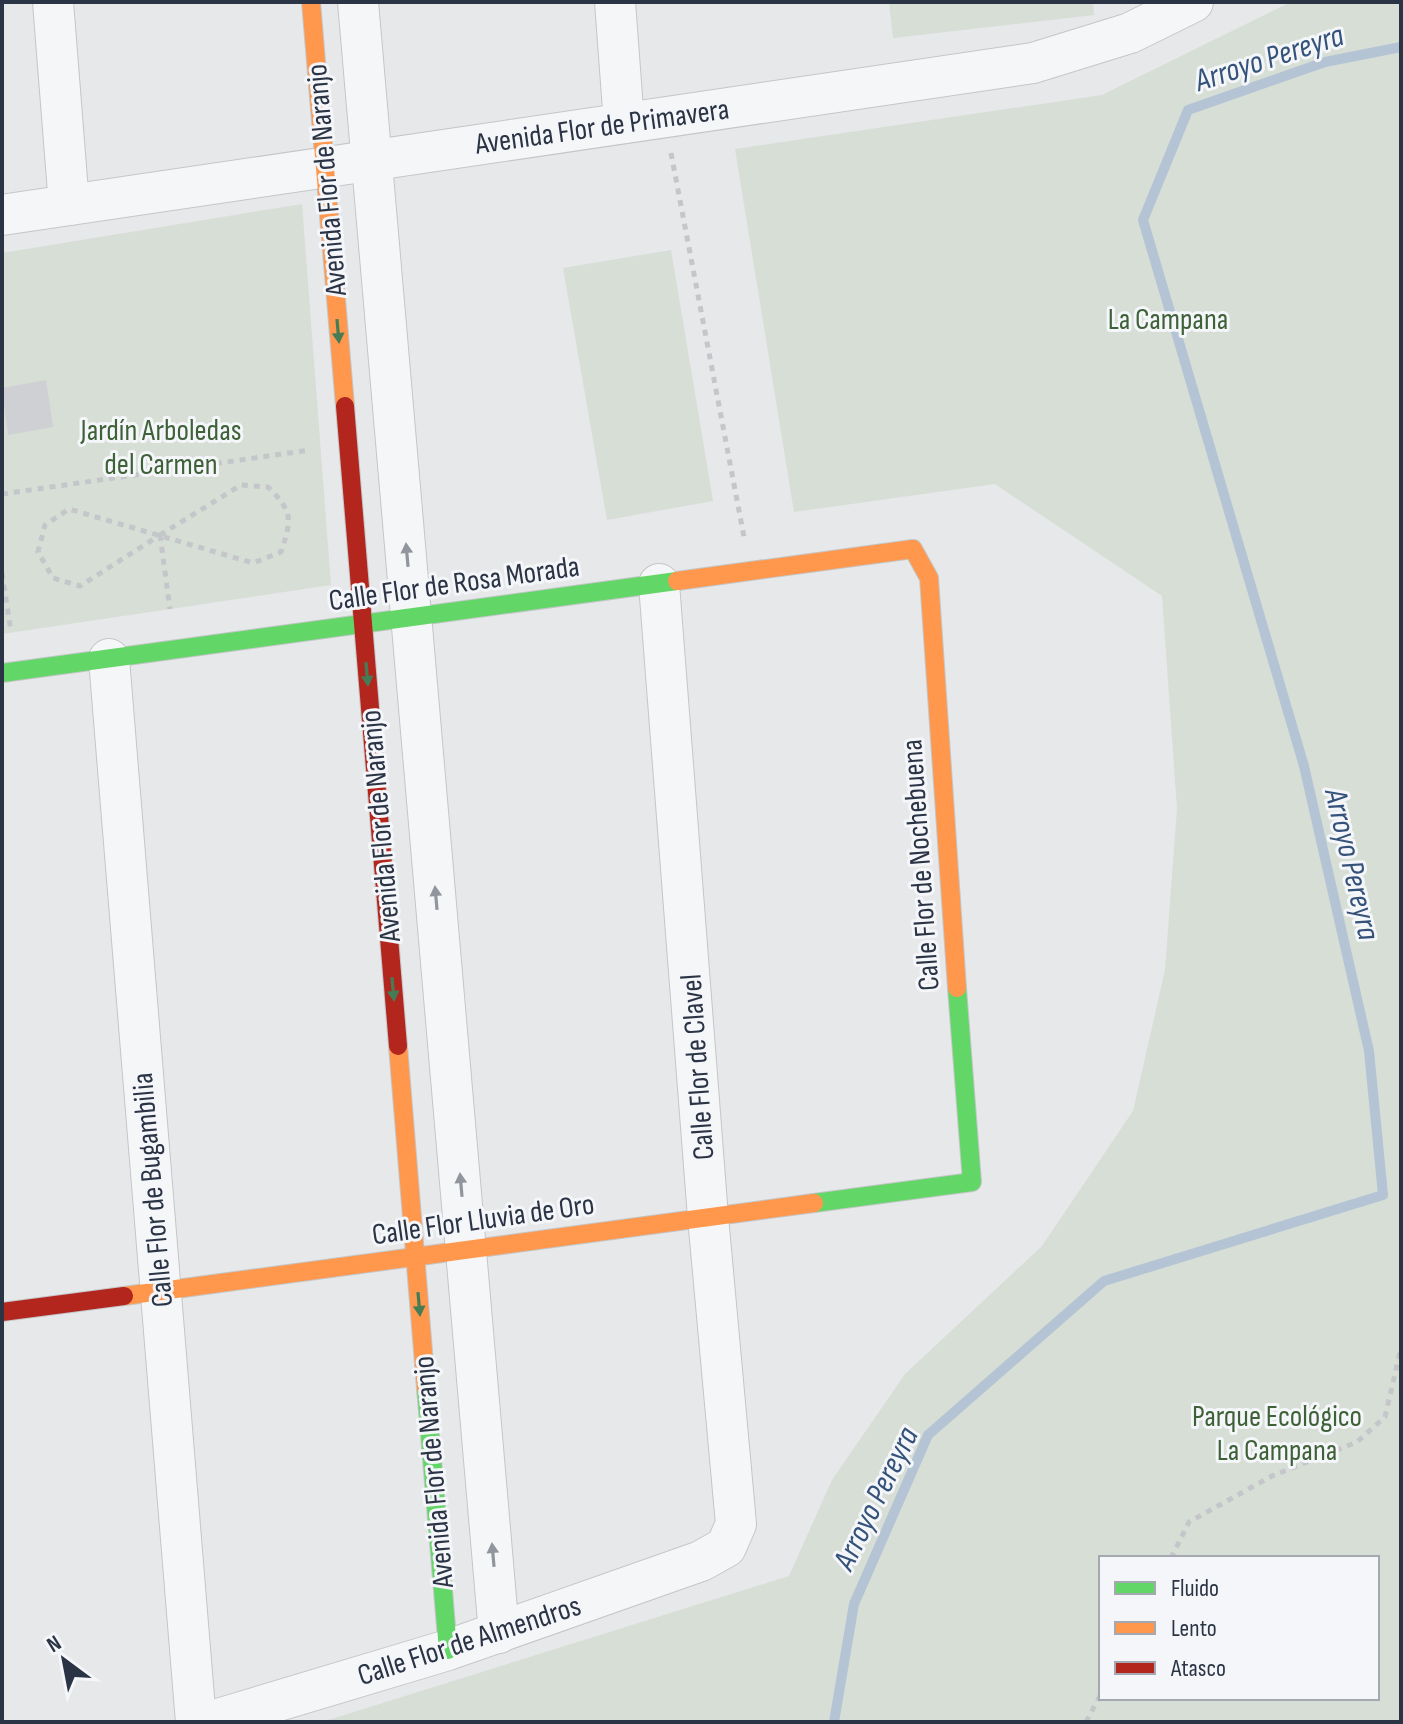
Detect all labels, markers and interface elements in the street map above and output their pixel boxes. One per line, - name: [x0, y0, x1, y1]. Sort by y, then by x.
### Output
- water label: Arroyo Pereyra: [1188, 16, 1349, 101]
- street label: Avenida Flor de Naranjo: [299, 63, 355, 298]
- street label: Avenida Flor de Primavera: [472, 91, 731, 163]
- park label: La Campana: [1108, 302, 1228, 338]
- one-way arrow: [332, 319, 345, 344]
- park label: Jardín Arboledas del Carmen: [80, 413, 241, 483]
- one-way arrow: [400, 542, 413, 567]
- street label: Calle Flor de Rosa Morada: [327, 549, 582, 619]
- one-way arrow: [361, 662, 374, 687]
- street label: Avenida Flor de Naranjo: [353, 709, 409, 944]
- street label: Calle Flor de Nochebuena: [894, 738, 948, 992]
- water label: Arroyo Pereyra: [1315, 783, 1388, 944]
- one-way arrow: [430, 885, 443, 910]
- street label: Calle Flor de Clavel: [674, 973, 722, 1161]
- one-way arrow: [387, 977, 400, 1002]
- street label: Calle Flor de Bugambilia: [125, 1071, 181, 1309]
- one-way arrow: [454, 1172, 467, 1197]
- street label: Calle Flor Lluvia de Oro: [370, 1187, 596, 1253]
- one-way arrow: [412, 1291, 425, 1316]
- street label: Avenida Flor de Naranjo: [406, 1355, 462, 1590]
- park label: Parque Ecológico La Campana: [1192, 1399, 1362, 1469]
- water label: Arroyo Pereyra: [824, 1421, 928, 1578]
- one-way arrow: [486, 1542, 499, 1567]
- legend: [1099, 1556, 1379, 1700]
- text: Fluido: [1171, 1574, 1219, 1603]
- street label: Calle Flor de Almendros: [353, 1588, 585, 1694]
- text: Lento: [1171, 1614, 1217, 1643]
- north arrow: [24, 1620, 104, 1700]
- text: N: [42, 1630, 66, 1659]
- text: Atasco: [1170, 1654, 1226, 1683]

